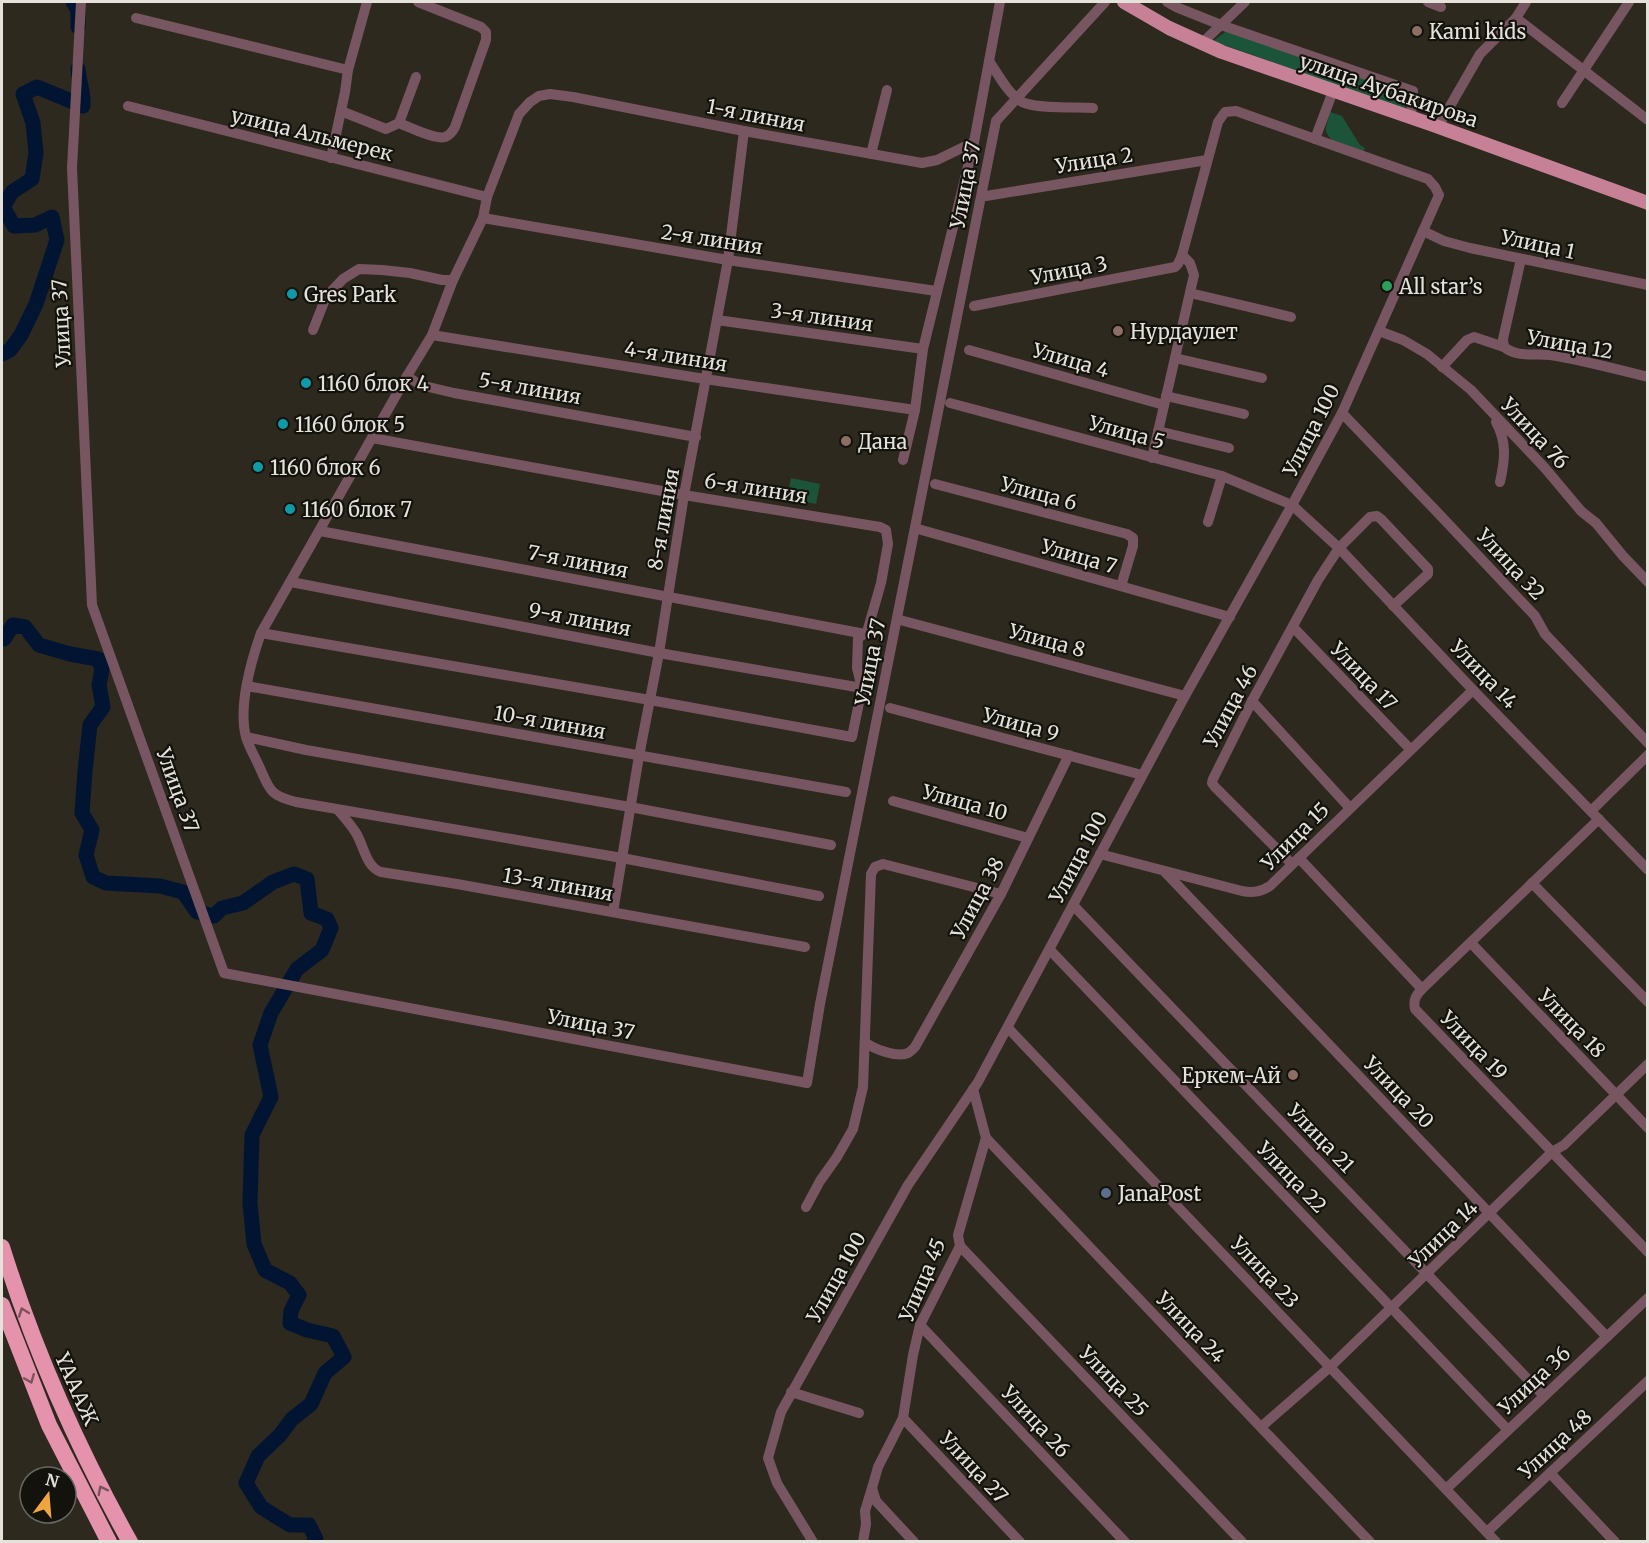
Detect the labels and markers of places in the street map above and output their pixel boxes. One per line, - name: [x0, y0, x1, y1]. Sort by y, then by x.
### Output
- place label: Kami kids: [1429, 19, 1526, 44]
- marker: Kami kids: [1410, 24, 1424, 38]
- place label: All star’s: [1398, 274, 1483, 299]
- marker: All star’s: [1380, 279, 1394, 293]
- place label: Gres Park: [304, 282, 397, 307]
- marker: Gres Park: [285, 287, 299, 301]
- place label: Нурдаулет: [1130, 319, 1238, 344]
- marker: Нурдаулет: [1111, 324, 1125, 338]
- place label: 1160 блок 4: [318, 371, 429, 396]
- marker: 1160 блок 4: [299, 376, 313, 390]
- place label: 1160 блок 5: [295, 412, 405, 437]
- marker: 1160 блок 5: [276, 417, 290, 431]
- place label: Дана: [858, 429, 908, 454]
- marker: Дана: [839, 434, 853, 448]
- place label: 1160 блок 6: [270, 455, 381, 480]
- marker: 1160 блок 6: [251, 460, 265, 474]
- place label: 1160 блок 7: [302, 497, 412, 522]
- marker: 1160 блок 7: [283, 502, 297, 516]
- place label: Еркем-Ай: [1182, 1063, 1281, 1088]
- marker: Еркем-Ай: [1286, 1068, 1300, 1082]
- place label: JanaPost: [1117, 1181, 1201, 1206]
- marker: JanaPost: [1099, 1186, 1113, 1200]

